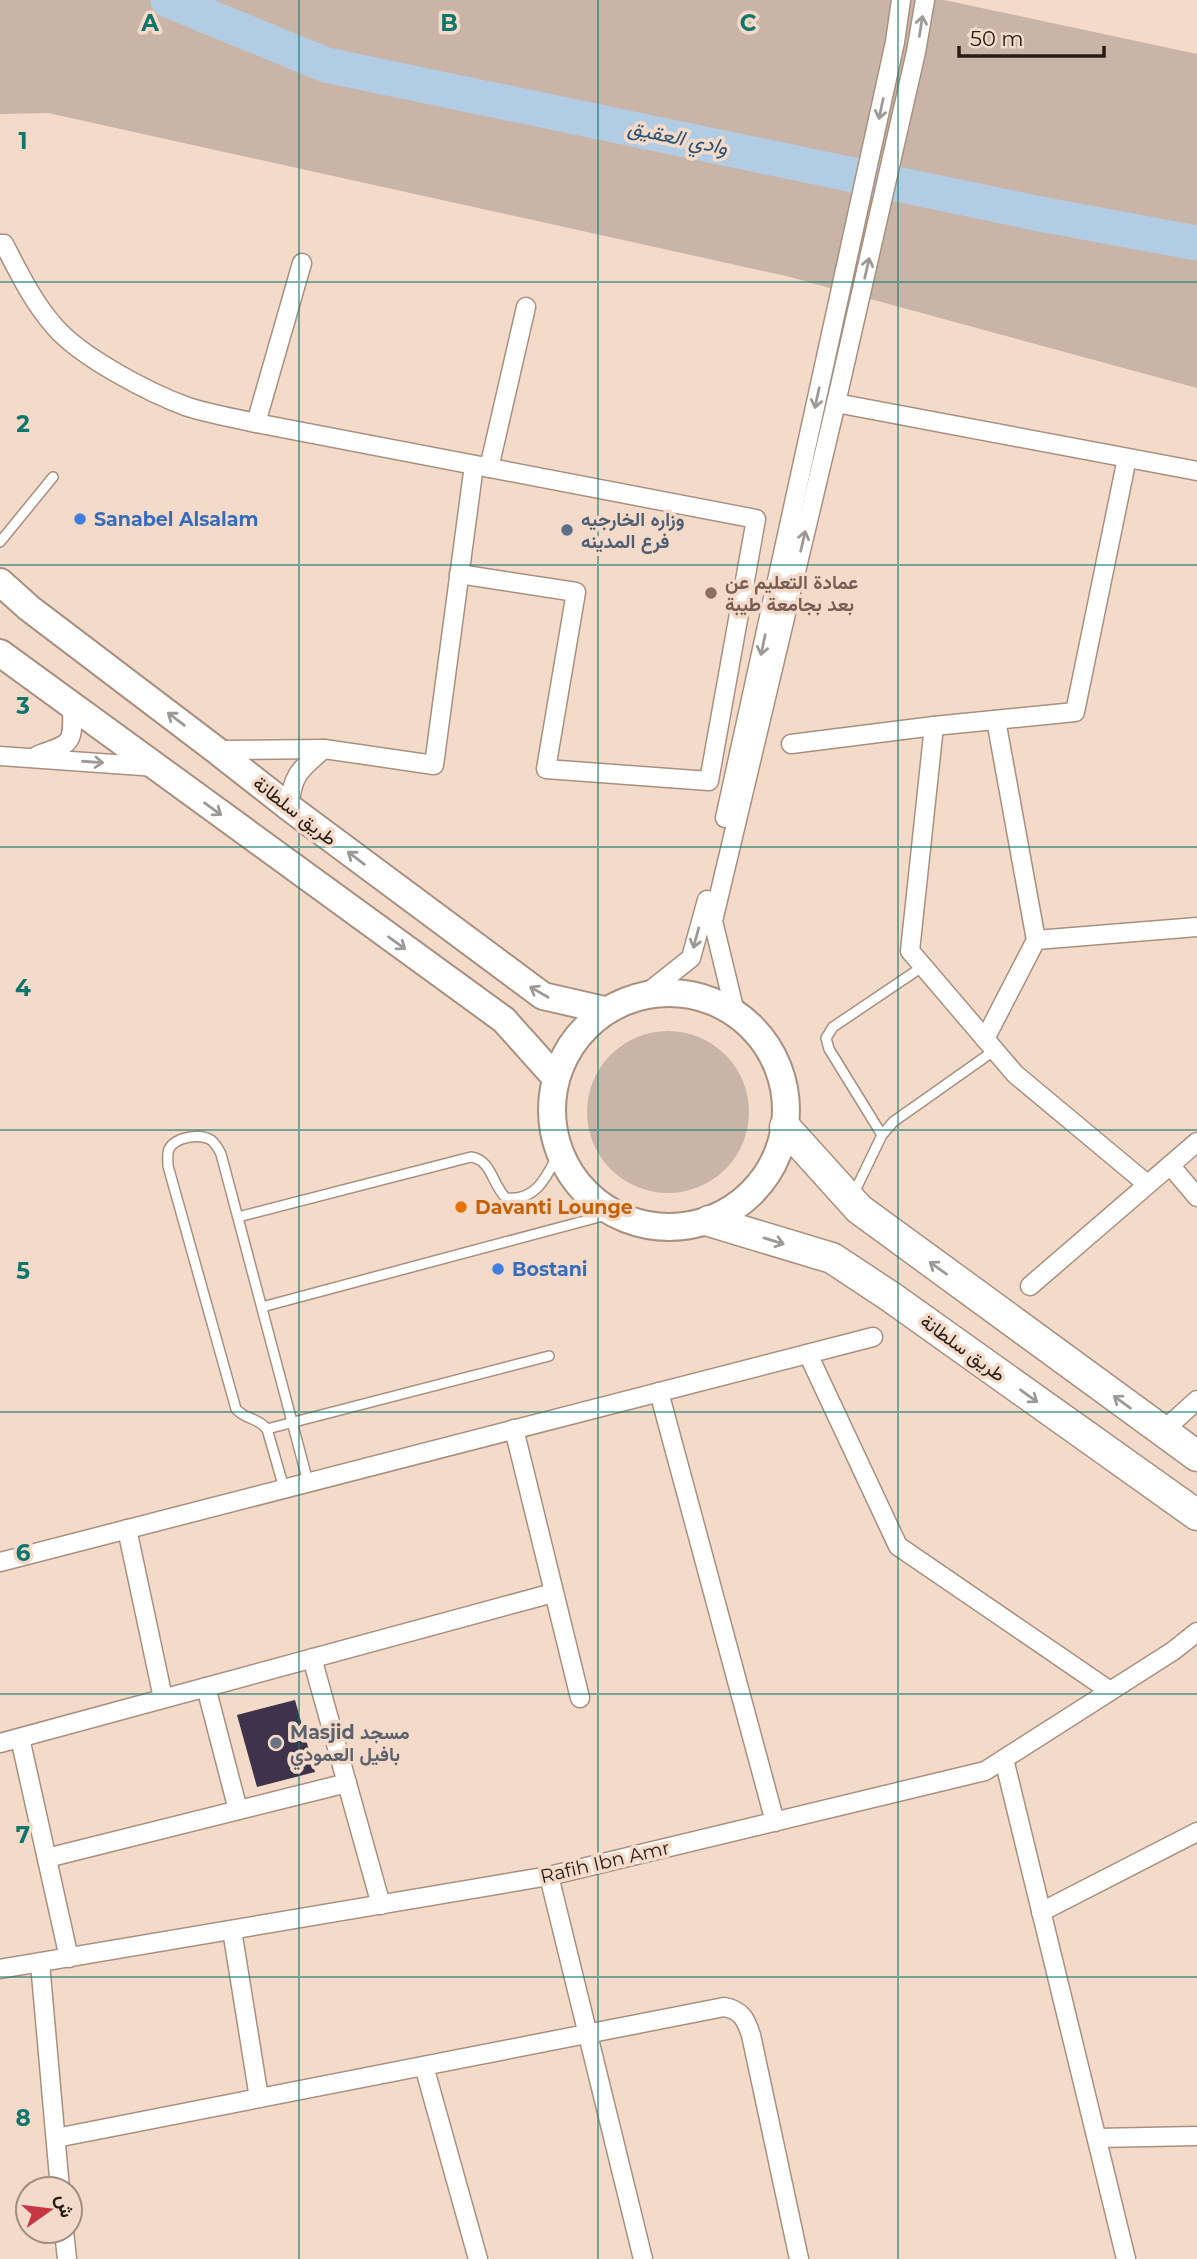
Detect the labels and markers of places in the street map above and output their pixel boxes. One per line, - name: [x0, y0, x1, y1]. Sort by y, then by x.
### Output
- place label: Sanabel Alsalam: [94, 508, 258, 531]
- place label: وزاره الخارجيه فرع المدينه: [581, 508, 685, 554]
- marker: Sanabel Alsalam: [72, 511, 88, 527]
- marker: وزاره الخارجيه فرع المدينه: [559, 522, 575, 538]
- place label: عمادة التعليم عن بعد بجامعة طيبة: [725, 571, 858, 616]
- marker: عمادة التعليم عن بعد بجامعة طيبة: [703, 585, 719, 601]
- place label: Davanti Lounge: [475, 1196, 633, 1219]
- marker: Davanti Lounge: [453, 1199, 469, 1215]
- place label: Bostani: [512, 1258, 588, 1281]
- marker: Bostani: [490, 1261, 506, 1277]
- place label: Masjid مسجد بافيل العمودي: [290, 1721, 410, 1771]
- marker: Masjid مسجد بافيل العمودي: [268, 1735, 284, 1751]

